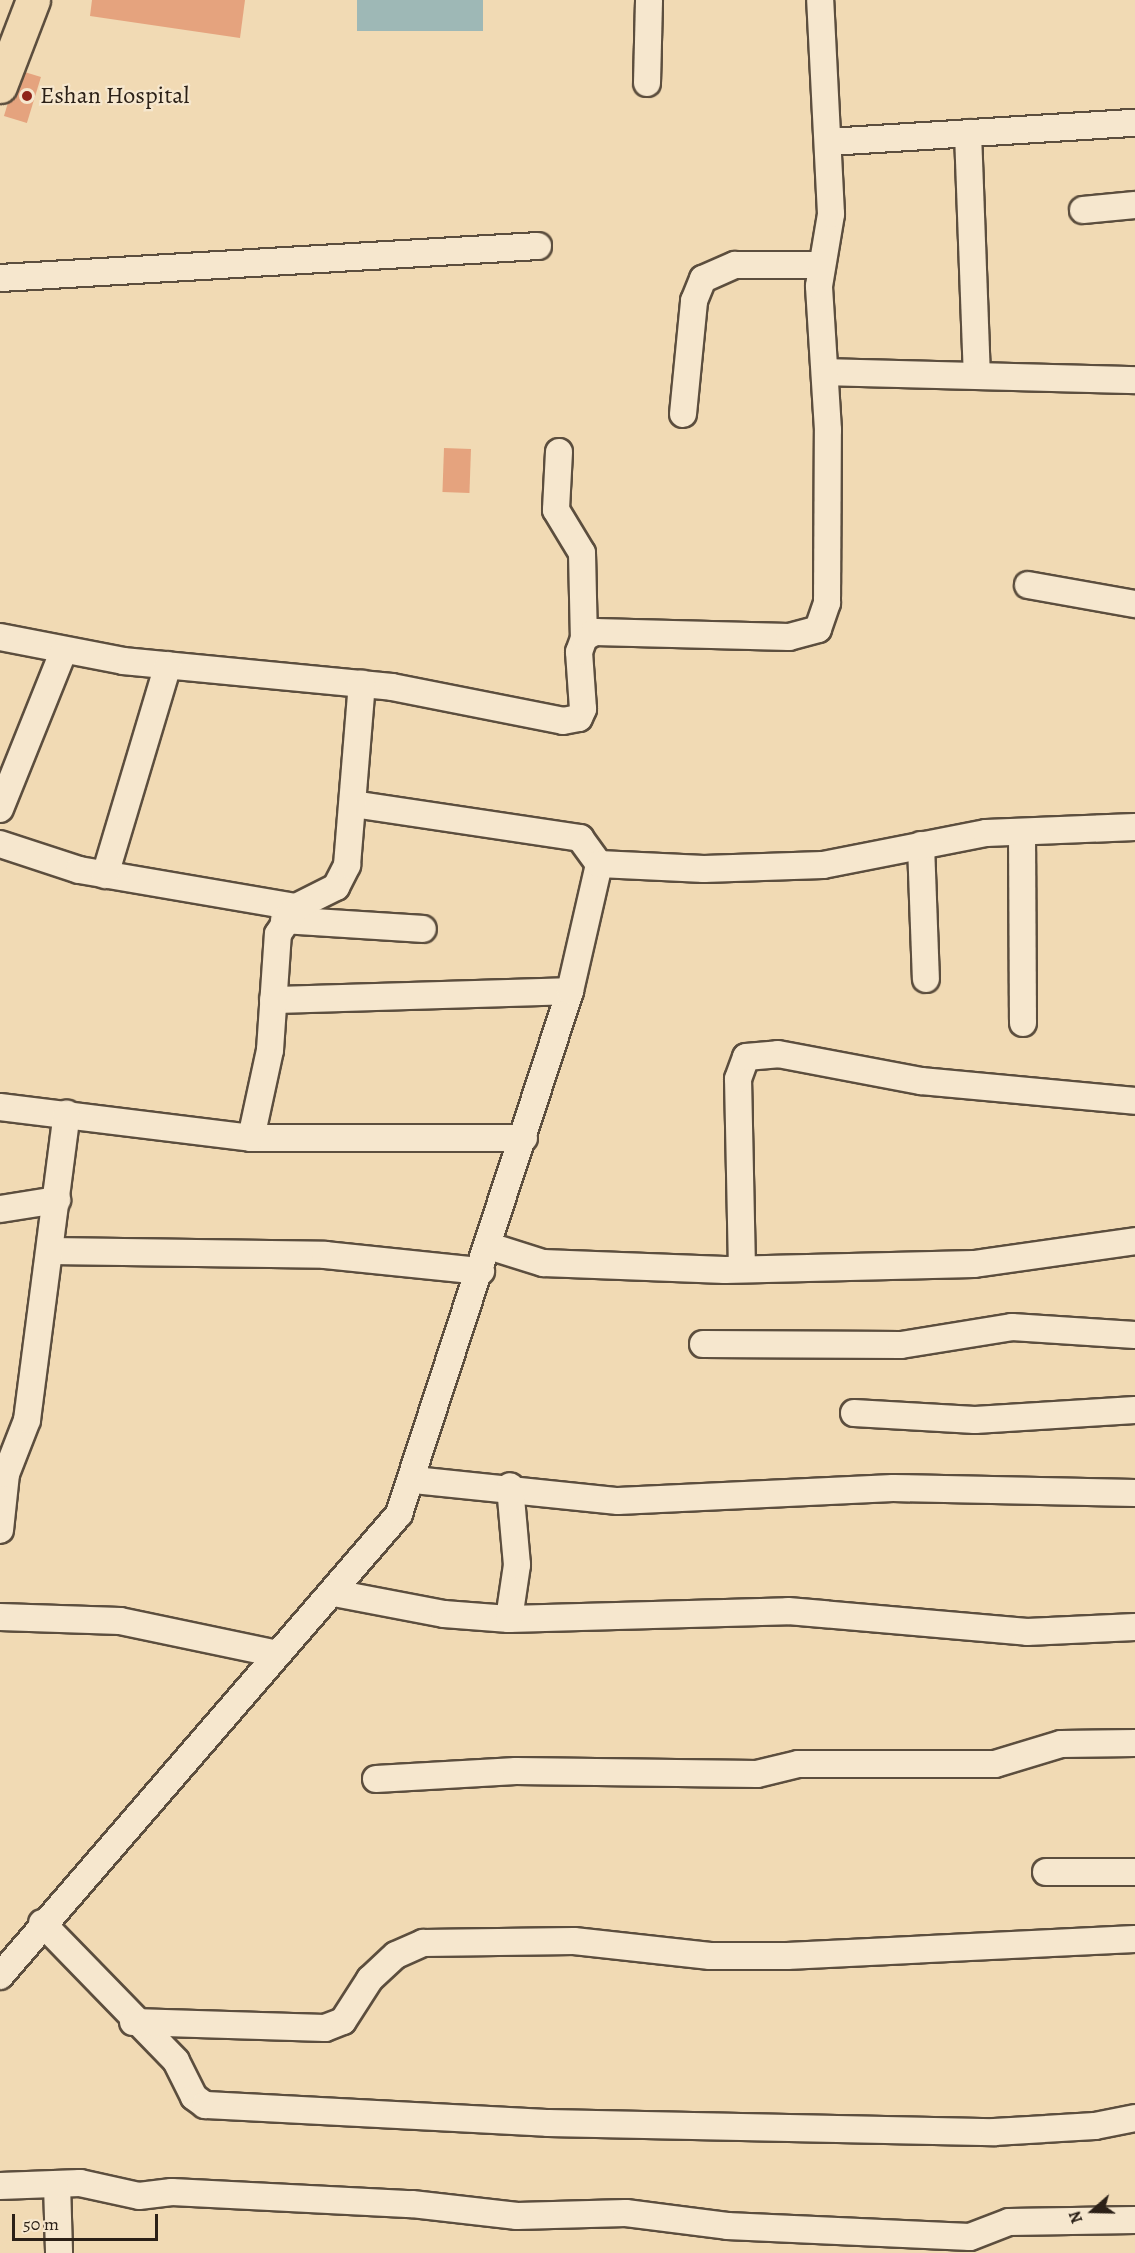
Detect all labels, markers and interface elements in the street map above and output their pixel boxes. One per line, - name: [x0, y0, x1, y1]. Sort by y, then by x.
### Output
- place label: Eshan Hospital: [40, 82, 189, 110]
- marker: Eshan Hospital: [18, 87, 36, 105]
- north arrow: [1063, 2181, 1123, 2241]
- scale bar: [15, 2202, 160, 2240]
- text: N: [1064, 2208, 1088, 2226]
- text: 50 m: [23, 2212, 59, 2236]

